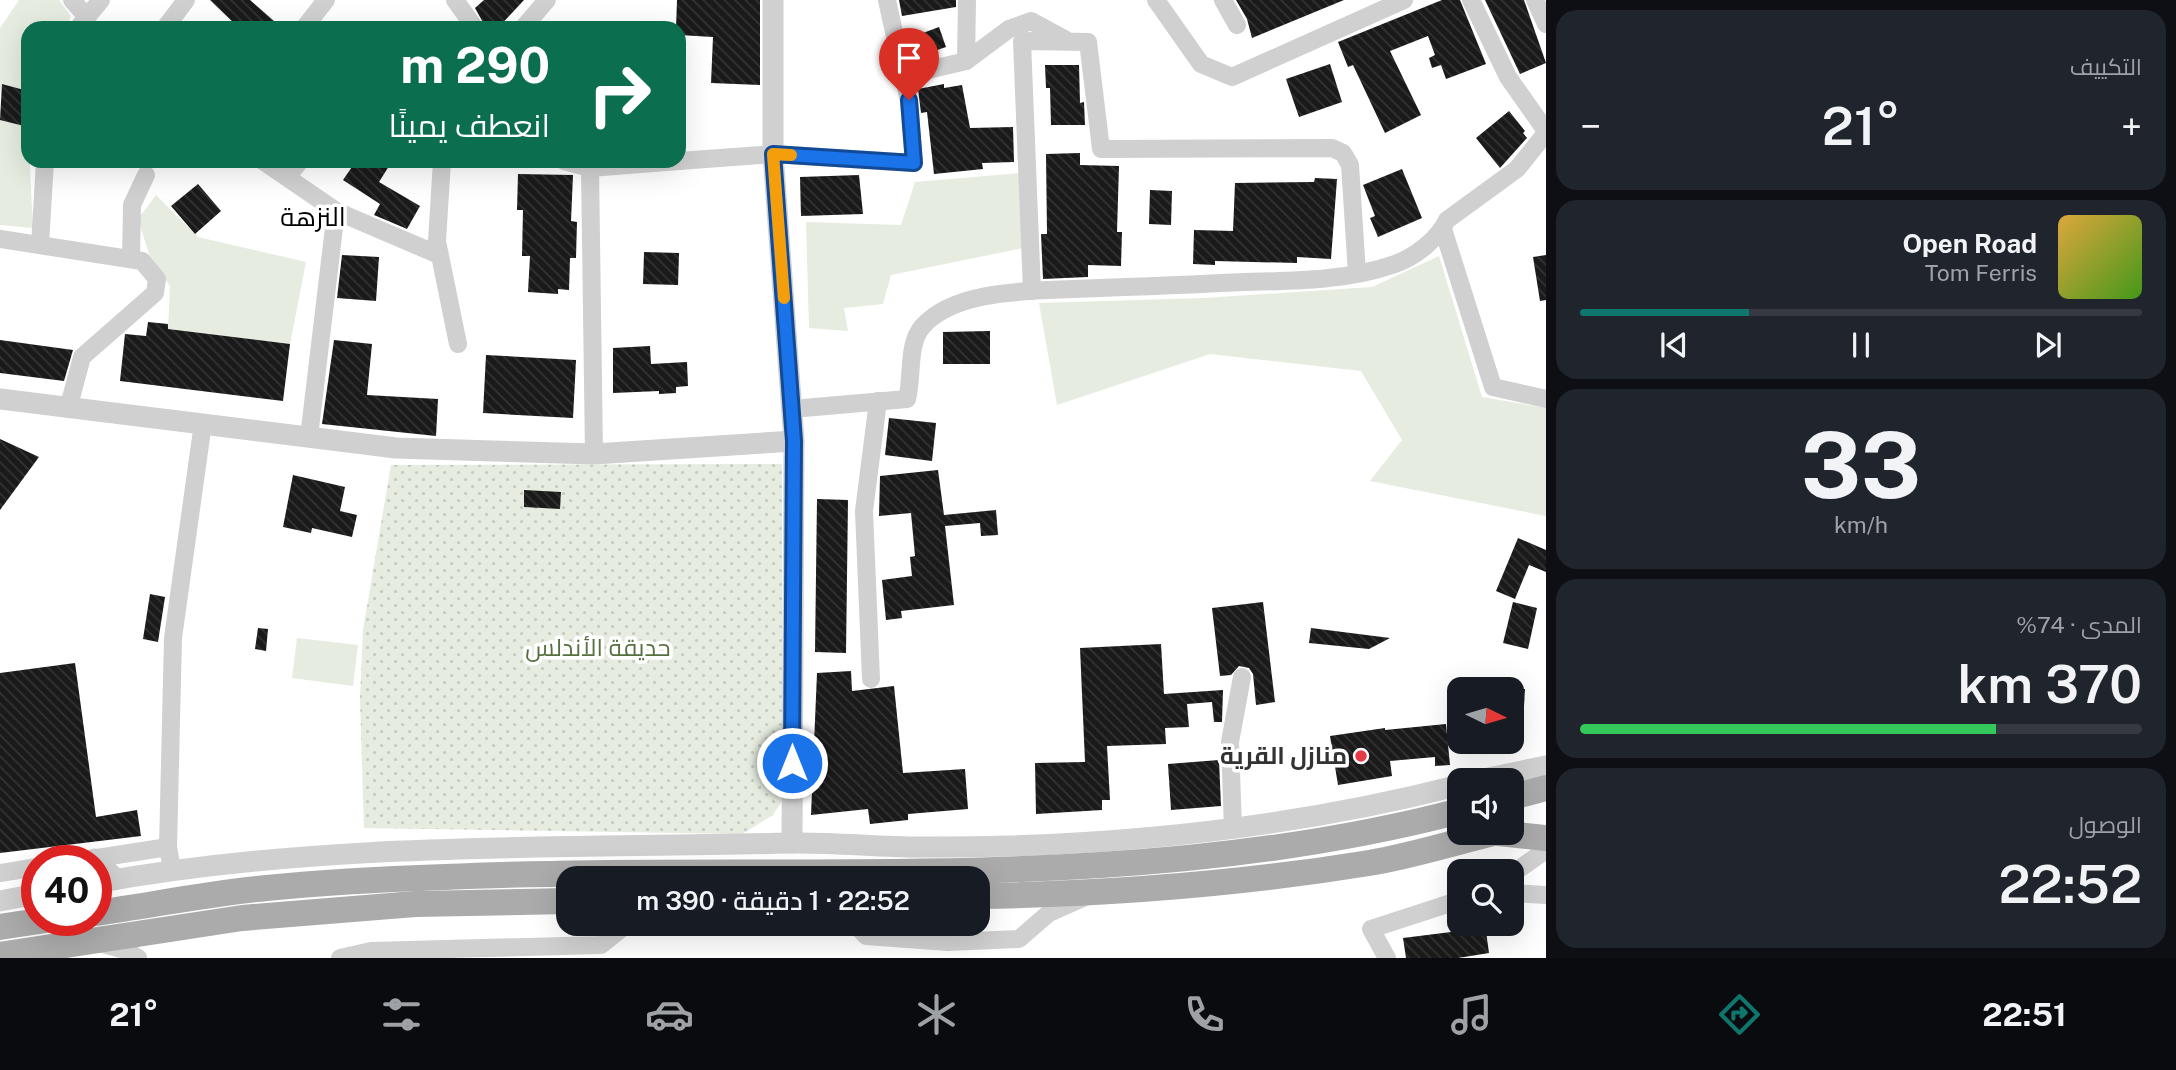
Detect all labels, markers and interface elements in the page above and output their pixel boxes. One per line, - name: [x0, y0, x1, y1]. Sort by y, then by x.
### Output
- pin: [879, 28, 939, 100]
- text: 290 m: [400, 36, 550, 94]
- icon: arrive: [890, 39, 928, 77]
- icon: right: [574, 49, 665, 140]
- text: التكييف: [2070, 53, 2142, 80]
- text: 21°: [1822, 96, 1900, 157]
- text: −: [1580, 104, 1601, 149]
- text: +: [2121, 104, 2142, 149]
- text: انعطف يمينًا: [389, 107, 550, 144]
- district label: النزهة: [280, 201, 346, 232]
- text: Open Road: [1902, 228, 2037, 259]
- text: Tom Ferris: [1925, 259, 2037, 286]
- icon: previous: [1655, 326, 1693, 364]
- icon: pause: [1842, 326, 1880, 364]
- icon: next: [2029, 326, 2067, 364]
- text: 33: [1801, 412, 1921, 518]
- text: km/h: [1834, 511, 1888, 538]
- text: المدى · 74%: [2016, 611, 2142, 638]
- park label: حديقة الأندلس: [525, 633, 671, 662]
- text: 370 km: [1957, 654, 2142, 715]
- north arrow: [1447, 677, 1524, 754]
- map controls: [1447, 677, 1524, 936]
- position arrow: [755, 726, 829, 800]
- place label: منازل القرية: [1220, 741, 1347, 770]
- marker: منازل القرية: [1353, 748, 1369, 764]
- button: sound: [1447, 768, 1524, 845]
- text: الوصول: [2069, 811, 2142, 838]
- speed limit sign: 40: [21, 845, 112, 936]
- text: 22:52: [1998, 854, 2142, 915]
- button: search: [1447, 859, 1524, 936]
- text: 22:52 · 1 دقيقة · 390 m: [636, 885, 910, 916]
- icon: filters: [377, 990, 426, 1039]
- icon: car: [645, 990, 694, 1039]
- icon: climate: [912, 990, 961, 1039]
- icon: phone: [1180, 990, 1229, 1039]
- icon: music: [1447, 990, 1496, 1039]
- icon: directions: [1715, 990, 1764, 1039]
- text: 21°: [109, 996, 158, 1033]
- text: 22:51: [1982, 996, 2067, 1033]

